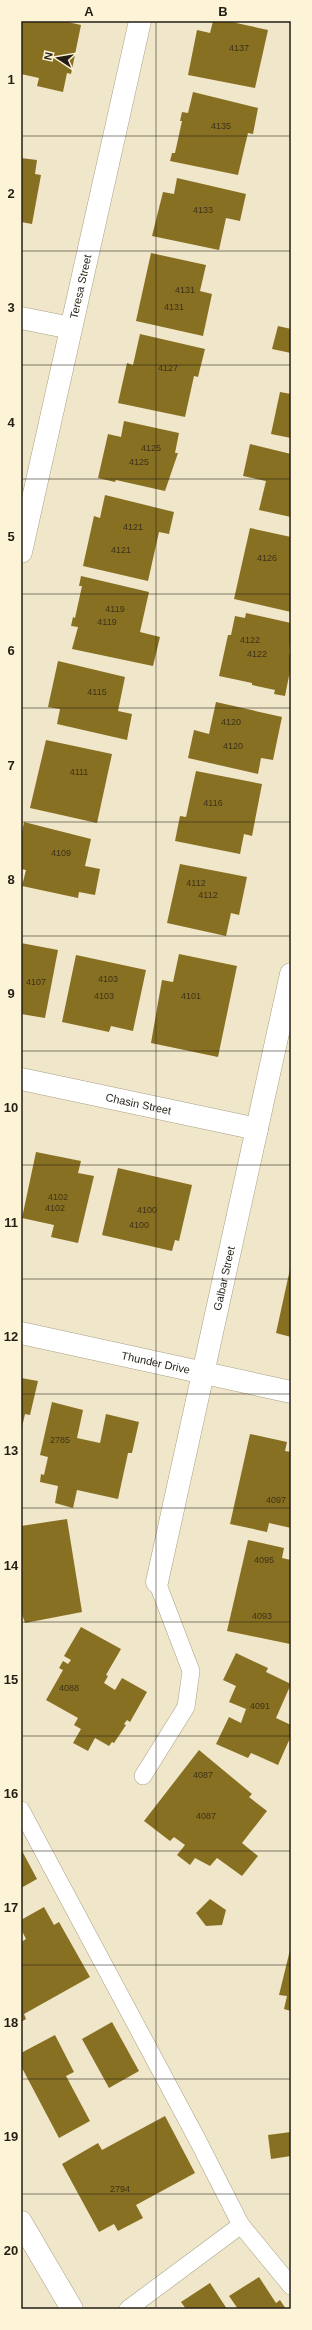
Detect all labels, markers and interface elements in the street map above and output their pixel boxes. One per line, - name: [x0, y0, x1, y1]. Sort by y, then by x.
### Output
- text: A: [84, 4, 94, 19]
- text: B: [218, 4, 228, 19]
- north arrow: [38, 38, 78, 78]
- house number: 4137: [229, 43, 249, 53]
- text: N: [42, 51, 55, 61]
- text: 1: [7, 72, 15, 87]
- house number: 4135: [211, 121, 231, 131]
- text: 2: [7, 186, 15, 201]
- house number: 4133: [193, 205, 213, 215]
- street label: Teresa Street: [67, 253, 93, 320]
- house number: 4131: [175, 285, 195, 295]
- text: 3: [7, 300, 15, 315]
- house number: 4131: [164, 302, 184, 312]
- house number: 4127: [158, 363, 178, 373]
- text: 4: [7, 415, 15, 430]
- house number: 4125: [141, 443, 161, 453]
- house number: 4125: [129, 457, 149, 467]
- house number: 4121: [123, 522, 143, 532]
- text: 5: [7, 529, 15, 544]
- house number: 4121: [111, 545, 131, 555]
- house number: 4126: [257, 553, 277, 563]
- house number: 4119: [105, 604, 125, 614]
- house number: 4119: [97, 617, 117, 627]
- house number: 4122: [240, 635, 260, 645]
- text: 6: [7, 643, 15, 658]
- house number: 4122: [247, 649, 267, 659]
- house number: 4115: [87, 687, 107, 697]
- house number: 4120: [221, 717, 241, 727]
- house number: 4120: [223, 741, 243, 751]
- text: 7: [7, 758, 15, 773]
- house number: 4111: [70, 767, 88, 777]
- house number: 4116: [203, 798, 223, 808]
- house number: 4109: [51, 848, 71, 858]
- text: 8: [7, 872, 15, 887]
- house number: 4112: [186, 878, 206, 888]
- house number: 4112: [198, 890, 218, 900]
- house number: 4103: [98, 974, 118, 984]
- house number: 4107: [26, 977, 46, 987]
- text: 9: [7, 986, 15, 1001]
- house number: 4103: [94, 991, 114, 1001]
- house number: 4101: [181, 991, 201, 1001]
- street label: Chasin Street: [105, 1091, 172, 1117]
- text: 10: [4, 1100, 18, 1115]
- house number: 4102: [48, 1192, 68, 1202]
- house number: 4102: [45, 1203, 65, 1213]
- house number: 4100: [137, 1205, 157, 1215]
- text: 11: [4, 1215, 18, 1230]
- house number: 4100: [129, 1220, 149, 1230]
- street label: Galbar Street: [211, 1245, 237, 1312]
- text: 12: [4, 1329, 18, 1344]
- street label: Thunder Drive: [120, 1349, 191, 1376]
- house number: 2785: [50, 1435, 70, 1445]
- text: 13: [4, 1443, 18, 1458]
- house number: 4097: [266, 1495, 286, 1505]
- house number: 4095: [254, 1555, 274, 1565]
- text: 14: [4, 1558, 19, 1573]
- house number: 4093: [252, 1611, 272, 1621]
- text: 15: [4, 1672, 18, 1687]
- house number: 4088: [59, 1683, 79, 1693]
- house number: 4091: [250, 1701, 270, 1711]
- house number: 4087: [193, 1770, 213, 1780]
- text: 16: [4, 1786, 18, 1801]
- house number: 4087: [196, 1811, 216, 1821]
- text: 17: [4, 1900, 18, 1915]
- text: 18: [4, 2015, 18, 2030]
- text: 19: [4, 2129, 18, 2144]
- house number: 2794: [110, 2184, 130, 2194]
- text: 20: [4, 2243, 18, 2258]

